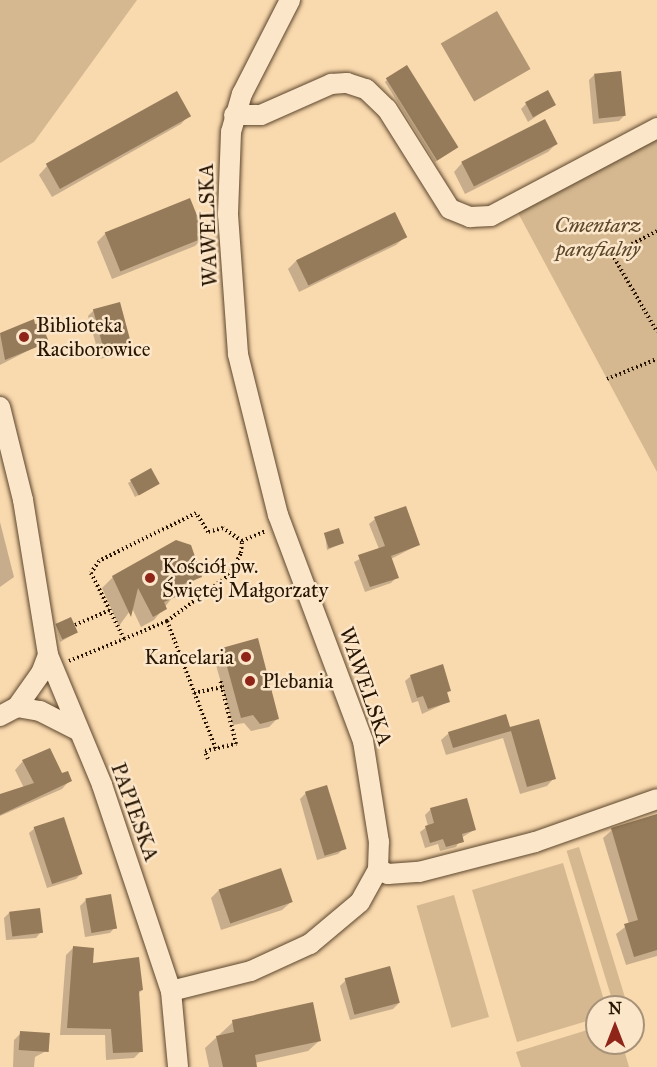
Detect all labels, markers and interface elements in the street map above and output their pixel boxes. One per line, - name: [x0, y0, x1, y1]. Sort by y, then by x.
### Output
- street label: WAWELSKA: [193, 163, 223, 287]
- park label: Cmentarz parafialny: [555, 212, 641, 262]
- place label: Biblioteka Raciborowice: [36, 312, 151, 362]
- marker: Biblioteka Raciborowice: [17, 330, 31, 344]
- place label: Kościół pw. Świętej Małgorzaty: [162, 553, 328, 603]
- marker: Kościół pw. Świętej Małgorzaty: [143, 571, 157, 585]
- street label: WAWELSKA: [334, 623, 398, 749]
- place label: Kancelaria: [144, 644, 234, 670]
- marker: Kancelaria: [239, 650, 253, 664]
- place label: Plebania: [262, 668, 333, 694]
- marker: Plebania: [243, 674, 257, 688]
- street label: PAPIESKA: [106, 759, 164, 865]
- north arrow: [585, 995, 645, 1055]
- text: N: [608, 999, 622, 1018]

